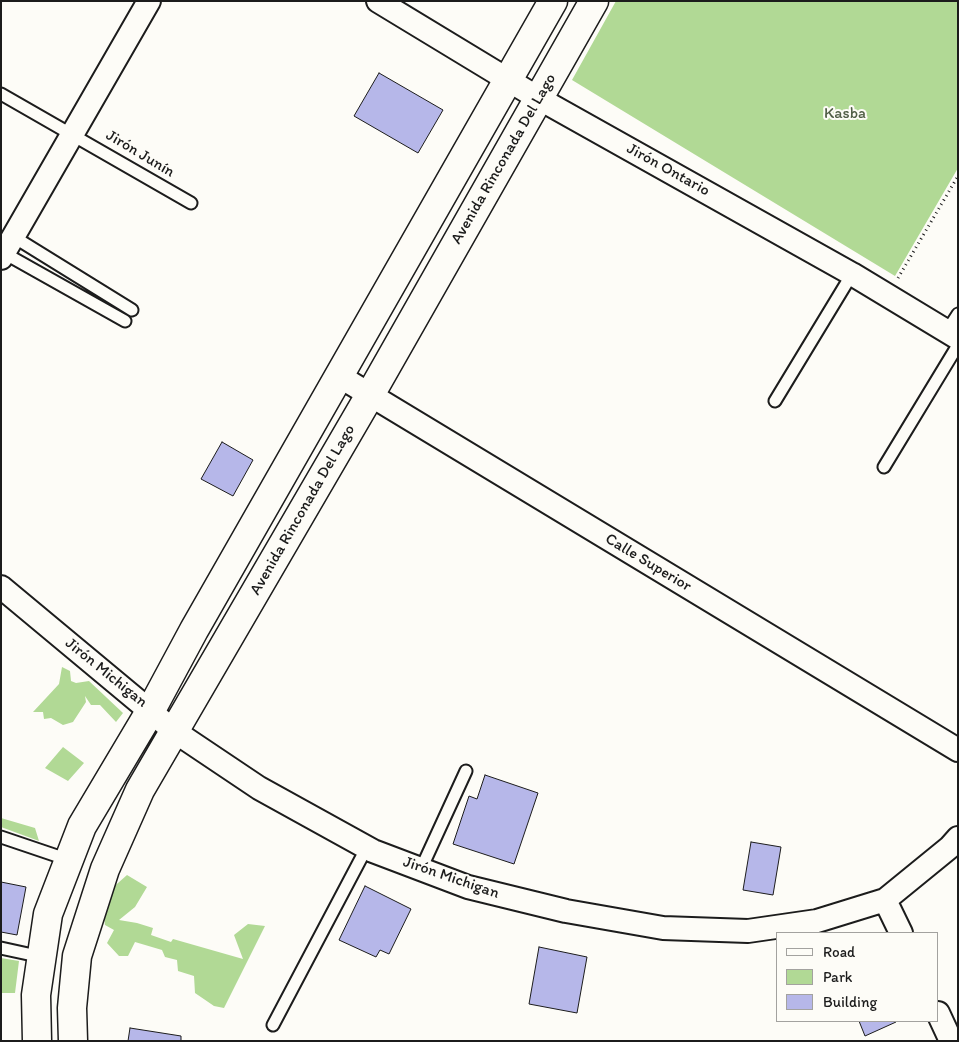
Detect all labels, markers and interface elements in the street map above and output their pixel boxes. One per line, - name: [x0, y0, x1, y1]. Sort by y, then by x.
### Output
- street label: Avenida Rinconada Del Lago: [447, 70, 561, 248]
- park label: Kasba: [824, 104, 866, 124]
- street label: Jirón Junín: [102, 126, 178, 182]
- street label: Jirón Ontario: [623, 139, 713, 201]
- street label: Avenida Rinconada Del Lago: [246, 421, 360, 599]
- street label: Calle Superior: [601, 530, 695, 596]
- street label: Jirón Michigan: [61, 634, 151, 712]
- street label: Jirón Michigan: [400, 853, 502, 903]
- legend: [776, 932, 939, 1022]
- text: Road: [823, 943, 855, 961]
- text: Park: [823, 968, 853, 986]
- text: Building: [823, 993, 877, 1011]

